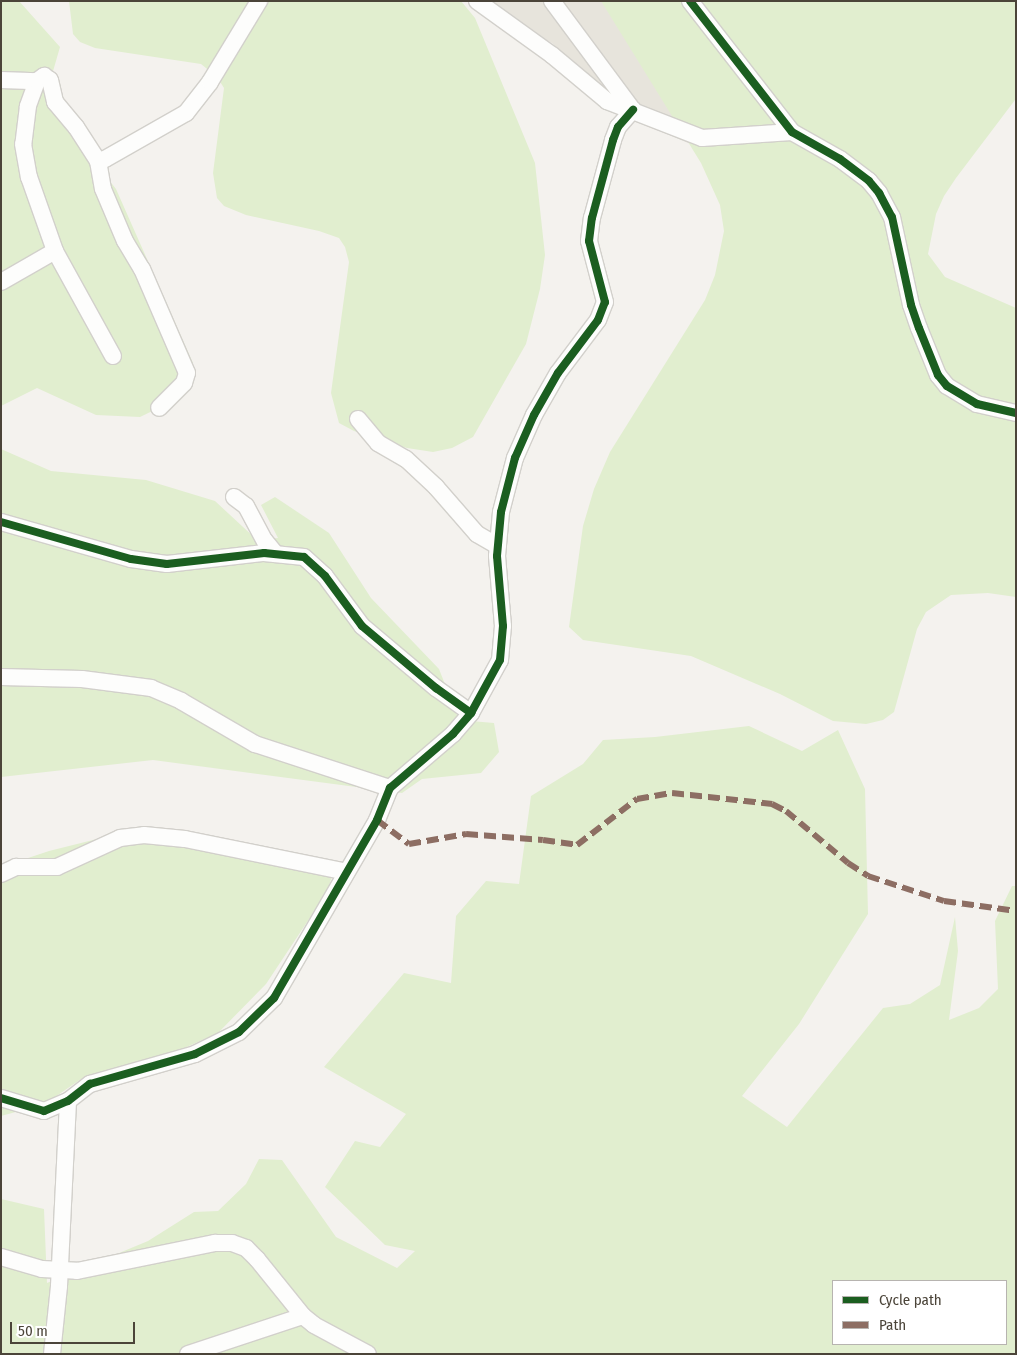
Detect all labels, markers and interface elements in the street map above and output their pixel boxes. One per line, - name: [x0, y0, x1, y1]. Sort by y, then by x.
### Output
- legend: [832, 1280, 1007, 1345]
- text: Cycle path: [879, 1291, 942, 1309]
- scale bar: [12, 1312, 138, 1344]
- text: Path: [879, 1316, 906, 1334]
- text: 50 m: [18, 1322, 48, 1340]

